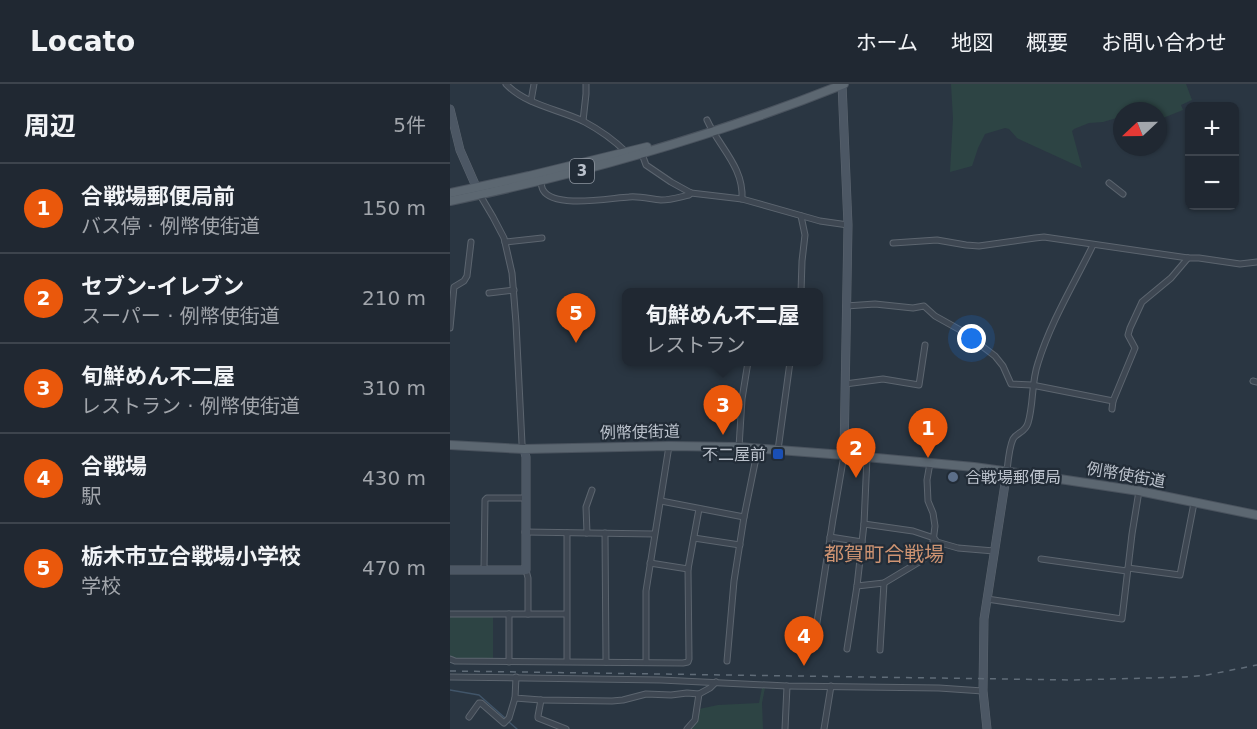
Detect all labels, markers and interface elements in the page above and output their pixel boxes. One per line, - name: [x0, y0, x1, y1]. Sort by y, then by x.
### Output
- text: Locato: [30, 25, 135, 58]
- text: ホーム: [856, 31, 918, 55]
- text: 地図: [951, 31, 993, 55]
- text: 概要: [1026, 31, 1068, 55]
- text: お問い合わせ: [1101, 31, 1227, 55]
- north arrow: [1113, 102, 1167, 156]
- map controls: [1185, 102, 1239, 210]
- button: +: [1185, 102, 1239, 156]
- text: 周辺: [24, 111, 76, 141]
- text: 5件: [393, 113, 426, 137]
- button: −: [1185, 156, 1239, 210]
- road number: 3: [570, 159, 594, 183]
- text: 合戦場郵便局前: [81, 184, 235, 209]
- text: 1: [37, 196, 50, 220]
- text: 150 m: [362, 196, 426, 220]
- text: バス停 · 例幣使街道: [81, 214, 260, 238]
- text: セブン-イレブン: [81, 274, 244, 299]
- text: 2: [37, 286, 50, 310]
- text: 210 m: [362, 286, 426, 310]
- popup: [622, 288, 823, 366]
- pin: 5: [556, 294, 596, 343]
- text: 旬鮮めん不二屋: [645, 303, 800, 328]
- text: スーパー · 例幣使街道: [81, 304, 280, 328]
- your location: [957, 324, 986, 353]
- text: レストラン: [645, 333, 745, 357]
- text: 旬鮮めん不二屋: [81, 364, 235, 389]
- text: 3: [37, 376, 50, 400]
- text: 310 m: [362, 376, 426, 400]
- pin: 3: [704, 386, 742, 435]
- text: レストラン · 例幣使街道: [81, 394, 300, 418]
- pin: 1: [908, 408, 948, 458]
- street label: 例幣使街道: [600, 422, 680, 442]
- pin: 2: [836, 428, 876, 478]
- place label: 不二屋前: [702, 445, 766, 464]
- marker: 不二屋前: [771, 447, 785, 461]
- text: 合戦場: [81, 454, 147, 479]
- street label: 例幣使街道: [1085, 459, 1167, 491]
- text: 4: [37, 466, 50, 490]
- text: 430 m: [362, 466, 426, 490]
- place label: 合戦場郵便局: [965, 468, 1061, 487]
- marker: 合戦場郵便局: [946, 470, 960, 484]
- text: 駅: [81, 484, 101, 508]
- district label: 都賀町合戦場: [824, 542, 944, 566]
- text: 栃木市立合戦場小学校: [81, 544, 301, 569]
- text: 5: [37, 556, 50, 580]
- text: 470 m: [362, 556, 426, 580]
- text: 学校: [81, 574, 121, 598]
- pin: 4: [784, 616, 824, 666]

